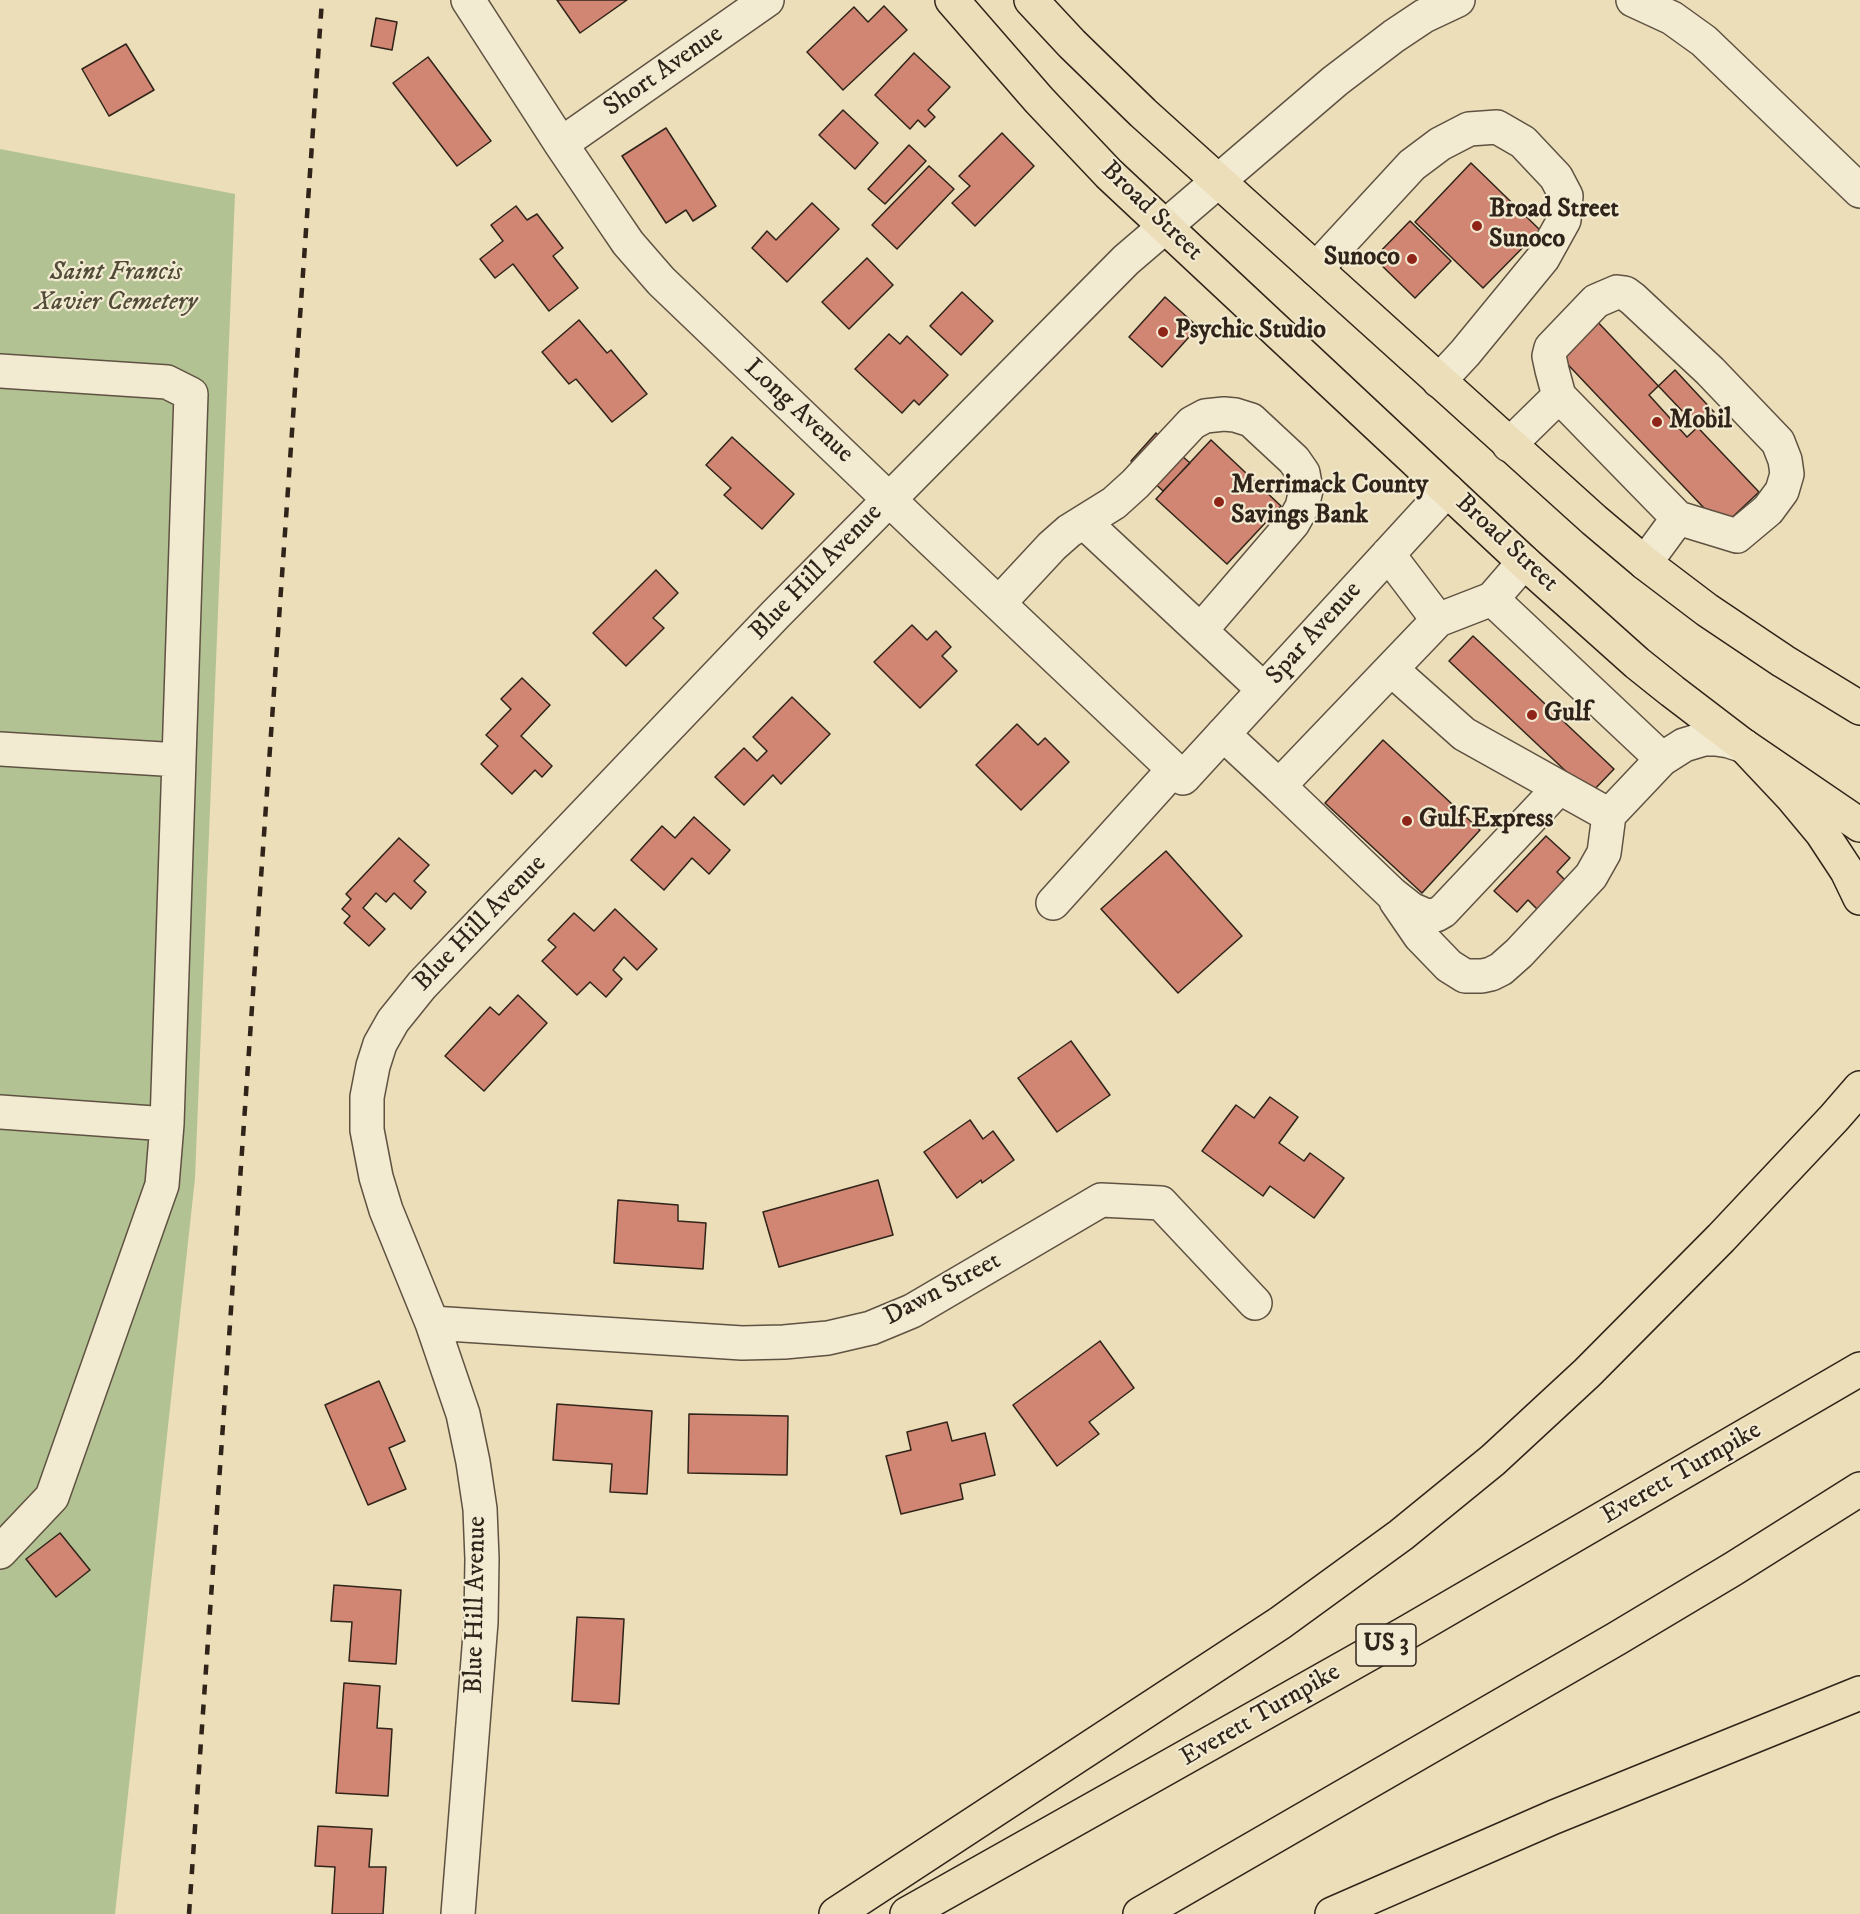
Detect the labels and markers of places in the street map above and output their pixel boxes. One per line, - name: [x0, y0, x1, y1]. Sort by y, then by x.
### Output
- place label: Broad Street Sunoco: [1489, 195, 1619, 256]
- marker: Broad Street Sunoco: [1470, 219, 1484, 233]
- place label: Sunoco: [1324, 243, 1400, 275]
- marker: Sunoco: [1405, 252, 1419, 266]
- place label: Psychic Studio: [1175, 316, 1326, 348]
- marker: Psychic Studio: [1156, 325, 1170, 339]
- place label: Mobil: [1669, 406, 1732, 438]
- marker: Mobil: [1650, 415, 1664, 429]
- place label: Merrimack County Savings Bank: [1231, 471, 1428, 532]
- marker: Merrimack County Savings Bank: [1212, 495, 1226, 509]
- place label: Gulf: [1544, 699, 1591, 731]
- marker: Gulf: [1525, 708, 1539, 722]
- place label: Gulf Express: [1419, 805, 1553, 837]
- marker: Gulf Express: [1400, 814, 1414, 828]

